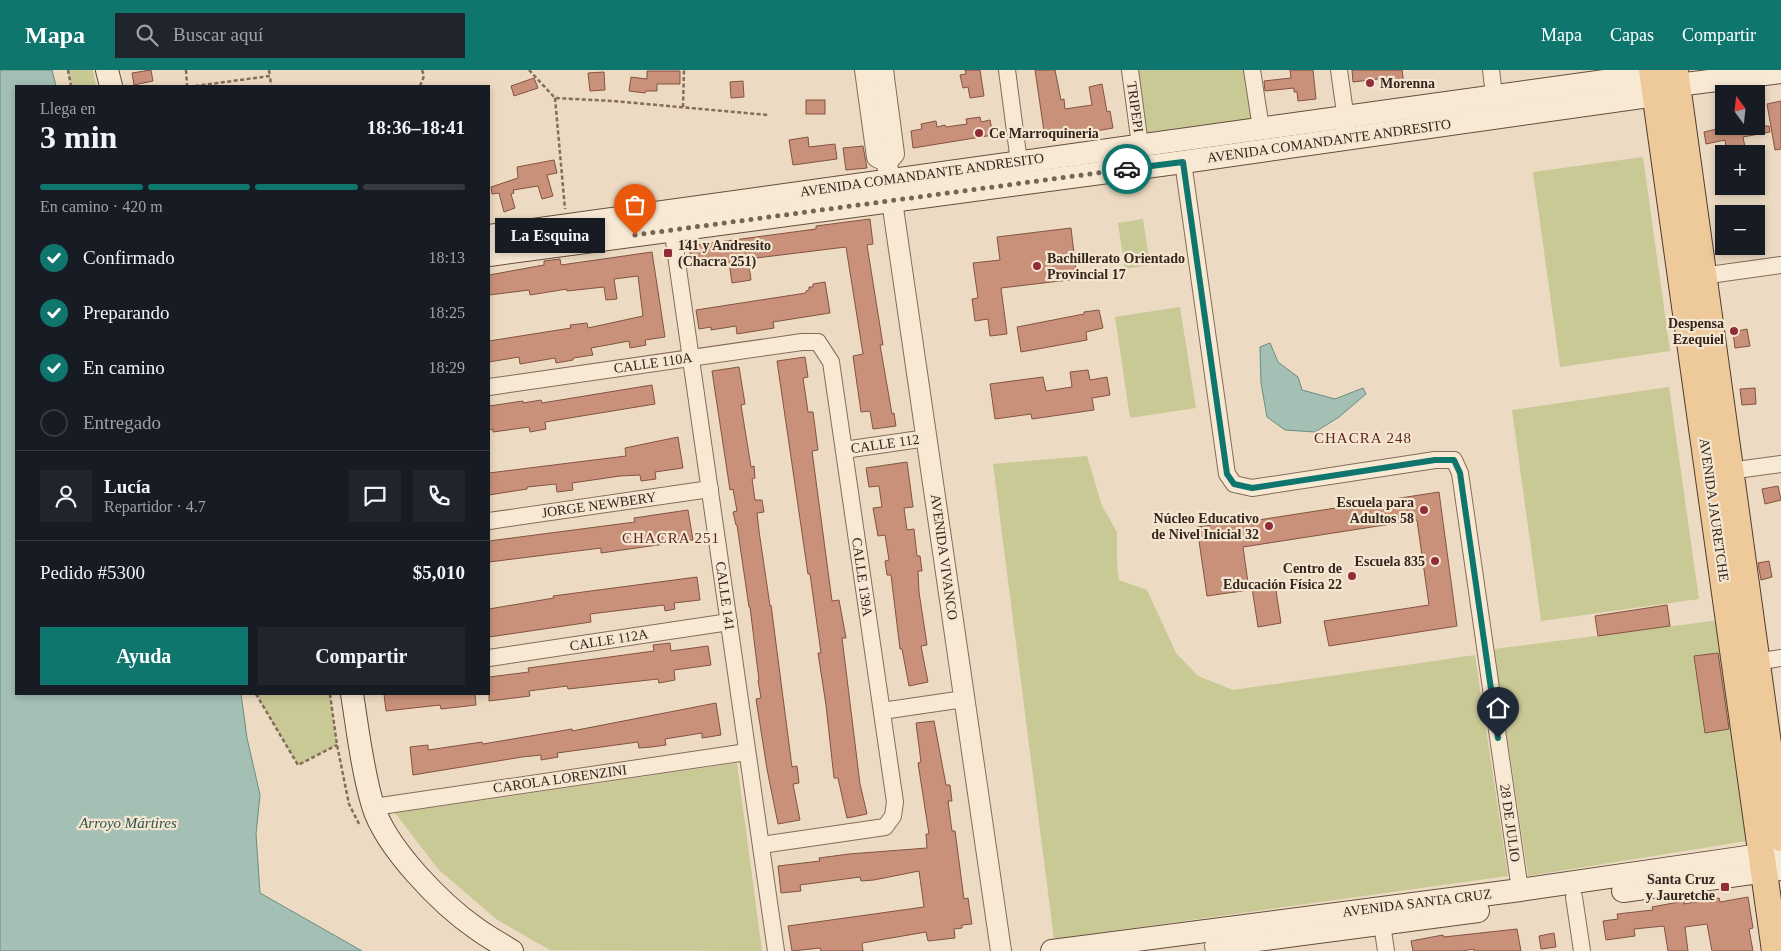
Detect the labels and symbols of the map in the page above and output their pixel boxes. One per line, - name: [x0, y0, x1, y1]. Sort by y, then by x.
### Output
- place label: Morenna: [1380, 76, 1435, 91]
- marker: Morenna: [1364, 77, 1376, 89]
- street label: TRIPEPI: [1124, 81, 1146, 134]
- north arrow: [1715, 85, 1765, 135]
- street label: AVENIDA COMANDANTE ANDRESITO: [1206, 116, 1452, 166]
- place label: Ce Marroquineria: [989, 126, 1099, 141]
- marker: Ce Marroquineria: [973, 127, 985, 139]
- courier: [1102, 144, 1152, 194]
- street label: AVENIDA COMANDANTE ANDRESITO: [799, 150, 1045, 200]
- pin: [614, 184, 656, 235]
- callout: La Esquina: [495, 218, 605, 252]
- place label: 141 y Andresito (Chacra 251): [678, 238, 771, 270]
- marker: 141 y Andresito (Chacra 251): [662, 247, 674, 259]
- place label: Bachillerato Orientado Provincial 17: [1047, 251, 1185, 282]
- marker: Bachillerato Orientado Provincial 17: [1031, 260, 1043, 272]
- place label: Despensa Ezequiel: [1668, 316, 1724, 347]
- marker: Despensa Ezequiel: [1728, 325, 1740, 337]
- street label: CALLE 110A: [613, 350, 694, 376]
- district label: CHACRA 248: [1314, 430, 1412, 446]
- street label: CALLE 112: [850, 432, 920, 456]
- street label: AVENIDA JAURETCHE: [1696, 437, 1732, 583]
- street label: JORGE NEWBERY: [541, 490, 657, 520]
- street label: AVENIDA VIVANCO: [928, 493, 960, 621]
- place label: Escuela para Adultos 58: [1337, 495, 1414, 526]
- marker: Escuela para Adultos 58: [1418, 504, 1430, 516]
- place label: Núcleo Educativo de Nivel Inicial 32: [1151, 511, 1259, 542]
- marker: Núcleo Educativo de Nivel Inicial 32: [1263, 520, 1275, 532]
- district label: CHACRA 251: [622, 530, 720, 546]
- street label: CALLE 139A: [849, 536, 875, 618]
- place label: Escuela 835: [1355, 554, 1425, 569]
- marker: Escuela 835: [1429, 555, 1441, 567]
- street label: CALLE 141: [713, 560, 737, 632]
- place label: Centro de Educación Física 22: [1223, 561, 1342, 592]
- marker: Centro de Educación Física 22: [1346, 570, 1358, 582]
- street label: CALLE 112A: [569, 626, 650, 654]
- pin: [1477, 687, 1519, 738]
- street label: CAROLA LORENZINI: [492, 762, 628, 796]
- street label: 28 DE JULIO: [1497, 783, 1523, 863]
- water label: Arroyo Mártires: [78, 815, 177, 831]
- place label: Santa Cruz y Jauretche: [1646, 872, 1715, 903]
- marker: Santa Cruz y Jauretche: [1719, 881, 1731, 893]
- street label: AVENIDA SANTA CRUZ: [1341, 886, 1493, 920]

